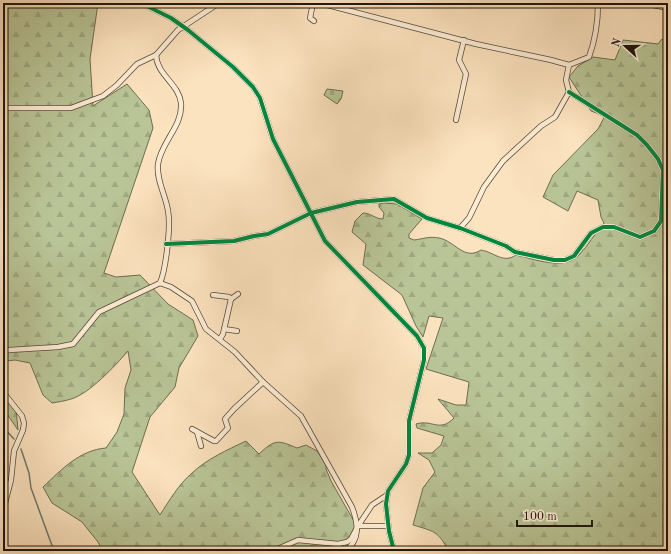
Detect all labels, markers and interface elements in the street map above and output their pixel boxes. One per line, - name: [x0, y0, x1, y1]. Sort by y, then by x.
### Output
- north arrow: [605, 26, 645, 66]
- text: N: [610, 37, 624, 49]
- scale bar: [517, 502, 592, 528]
- text: 100 m: [523, 511, 557, 523]

